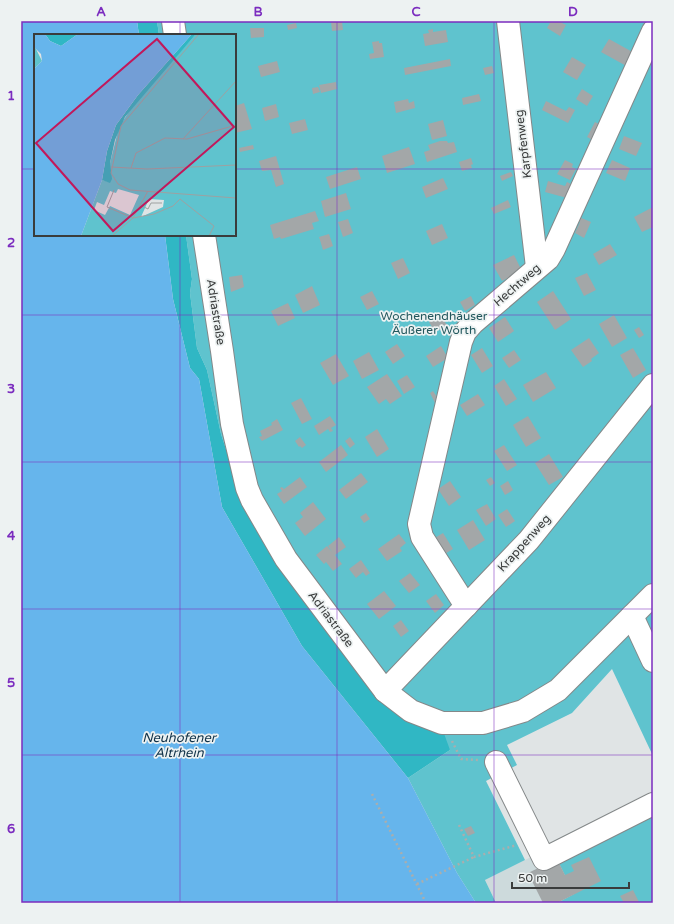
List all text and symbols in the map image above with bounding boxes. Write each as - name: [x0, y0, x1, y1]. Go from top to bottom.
- text: A: [96, 4, 106, 20]
- text: B: [253, 4, 263, 20]
- text: C: [411, 4, 421, 20]
- text: D: [568, 4, 578, 20]
- inset map: [34, 34, 236, 236]
- text: 1: [7, 88, 15, 104]
- street label: Karpfenweg: [512, 109, 534, 179]
- text: 2: [7, 235, 15, 251]
- street label: Hechtweg: [491, 261, 543, 309]
- street label: Adriastraße: [204, 278, 228, 346]
- park label: Wochenendhäuser Äußerer Wörth: [381, 309, 488, 337]
- text: 3: [7, 381, 15, 397]
- street label: Krappenweg: [495, 511, 553, 575]
- text: 4: [7, 528, 16, 544]
- street label: Adriastraße: [305, 588, 357, 650]
- text: 5: [7, 675, 15, 691]
- water label: Neuhofener Altrhein: [142, 730, 218, 761]
- text: 6: [7, 821, 15, 837]
- scale bar: [512, 864, 629, 890]
- text: 50 m: [518, 871, 547, 885]

